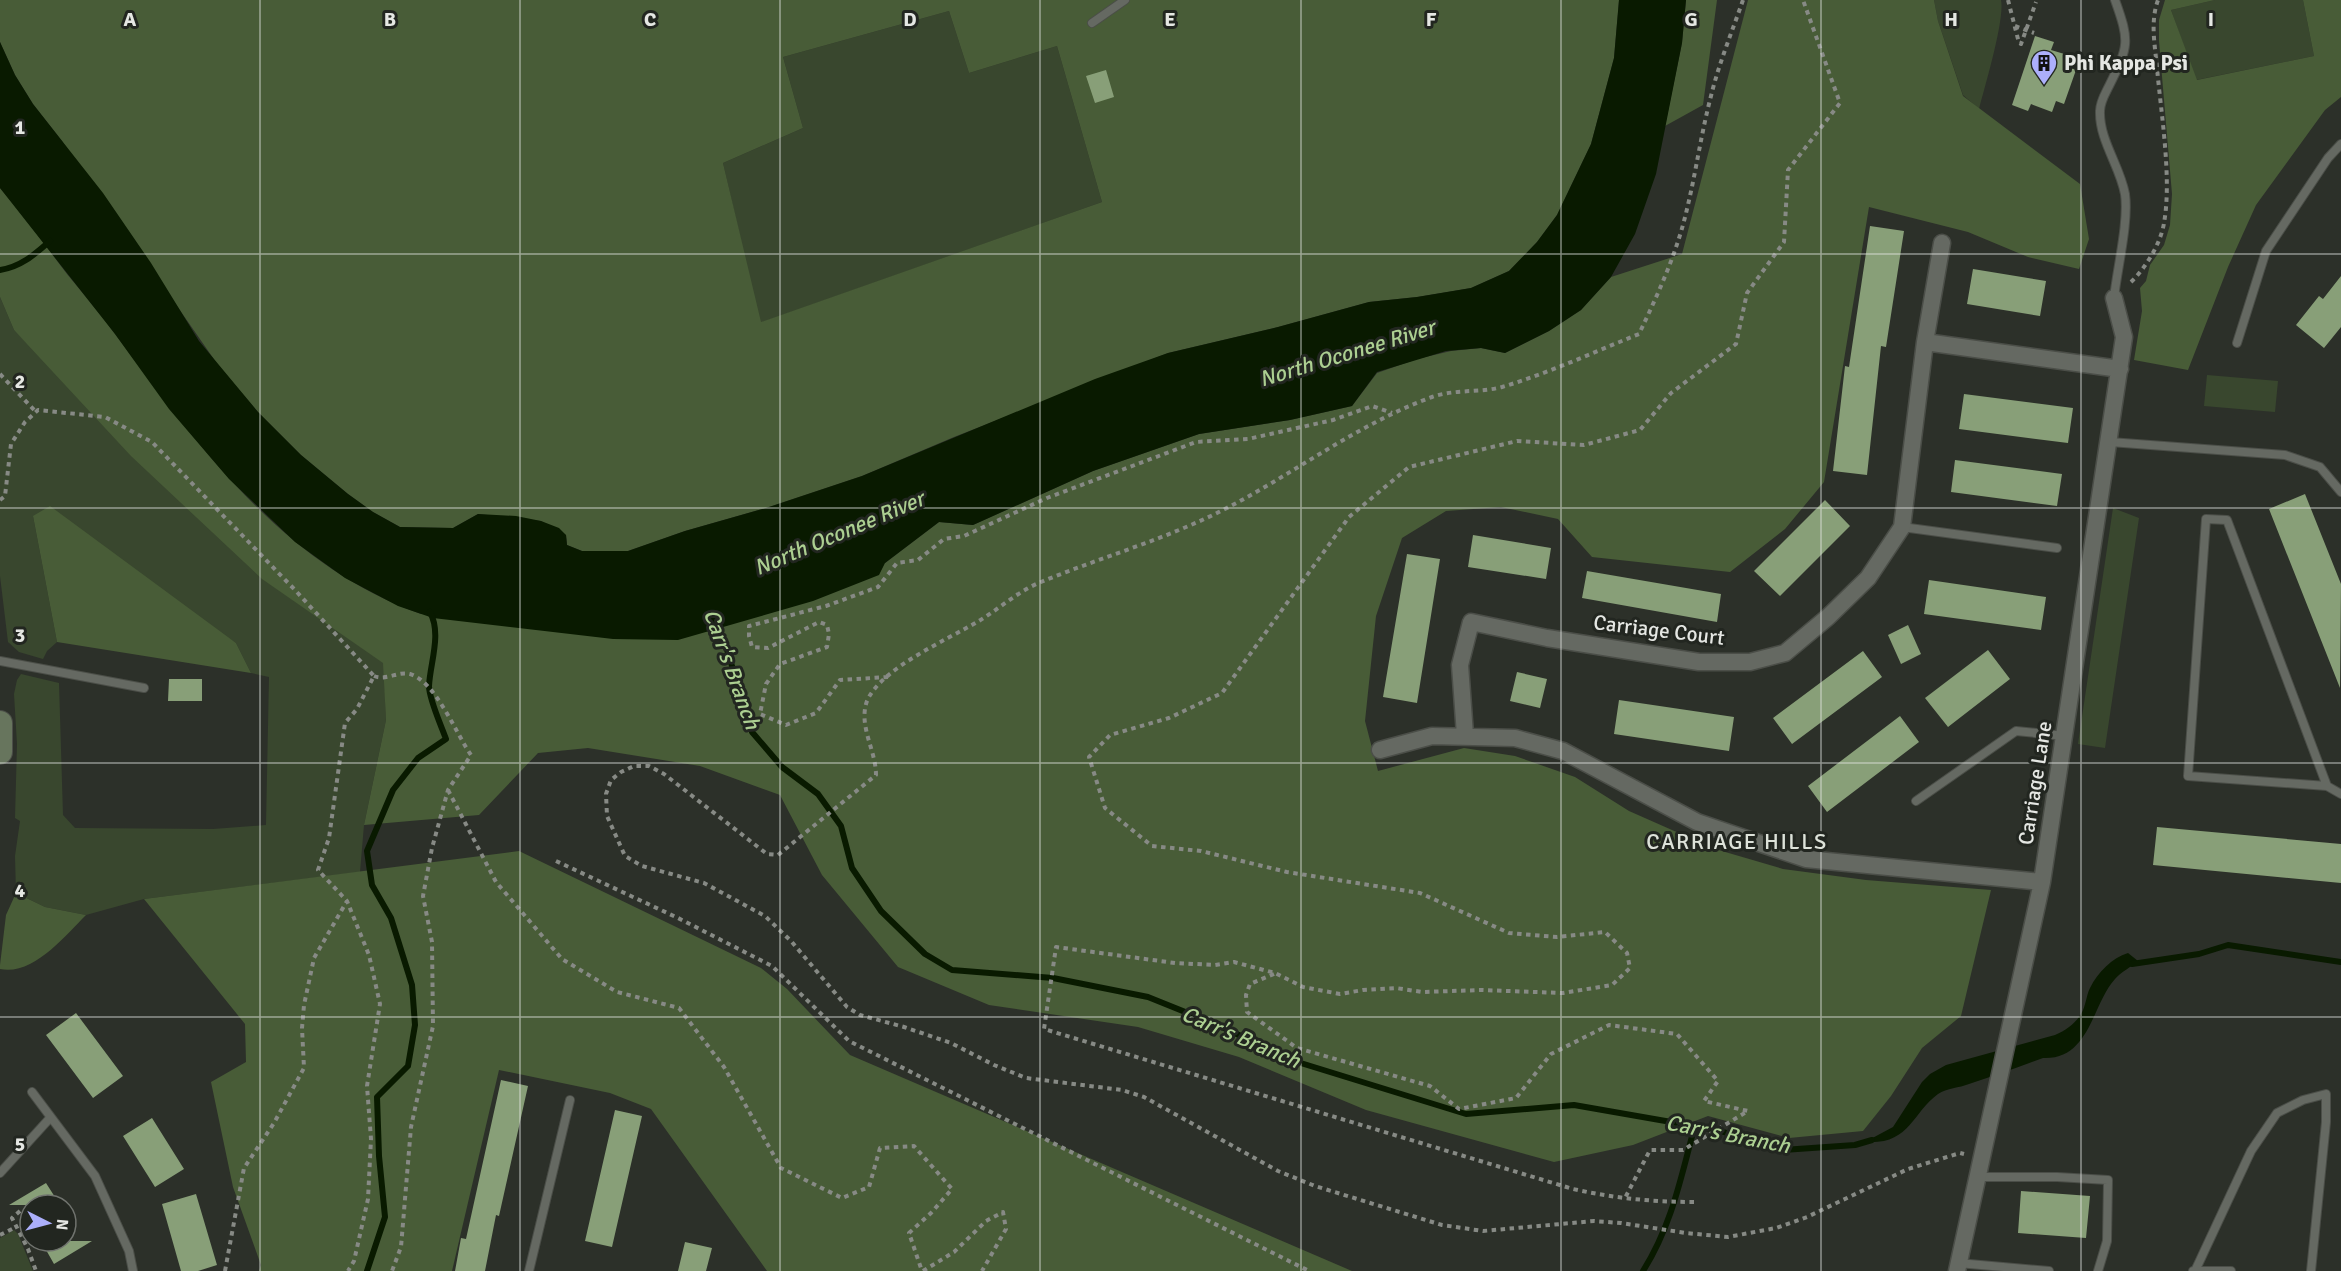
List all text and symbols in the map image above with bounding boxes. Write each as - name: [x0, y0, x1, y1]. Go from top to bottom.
- text: A: [124, 7, 137, 32]
- text: B: [384, 7, 396, 32]
- text: C: [644, 7, 656, 32]
- text: D: [903, 7, 917, 32]
- text: E: [1164, 7, 1176, 32]
- text: F: [1426, 7, 1437, 32]
- text: G: [1684, 7, 1698, 32]
- text: H: [1944, 7, 1958, 32]
- text: I: [2208, 7, 2214, 32]
- building icon: Phi Kappa Psi: [2029, 48, 2059, 86]
- place label: Phi Kappa Psi: [2064, 50, 2188, 76]
- text: 1: [15, 115, 26, 140]
- water label: North Oconee River: [1256, 313, 1441, 393]
- text: 2: [15, 369, 25, 394]
- water label: North Oconee River: [750, 484, 931, 581]
- water label: Carr's Branch: [698, 605, 767, 734]
- street label: Carriage Court: [1592, 609, 1726, 651]
- text: 3: [15, 623, 25, 648]
- street label: Carriage Lane: [2012, 719, 2058, 847]
- district label: CARRIAGE HILLS: [1646, 828, 1828, 855]
- text: 4: [15, 878, 26, 903]
- water label: Carr's Branch: [1178, 1000, 1305, 1074]
- water label: Carr's Branch: [1664, 1109, 1793, 1159]
- text: 5: [15, 1132, 25, 1157]
- north arrow: [18, 1193, 78, 1253]
- text: N: [51, 1218, 72, 1231]

